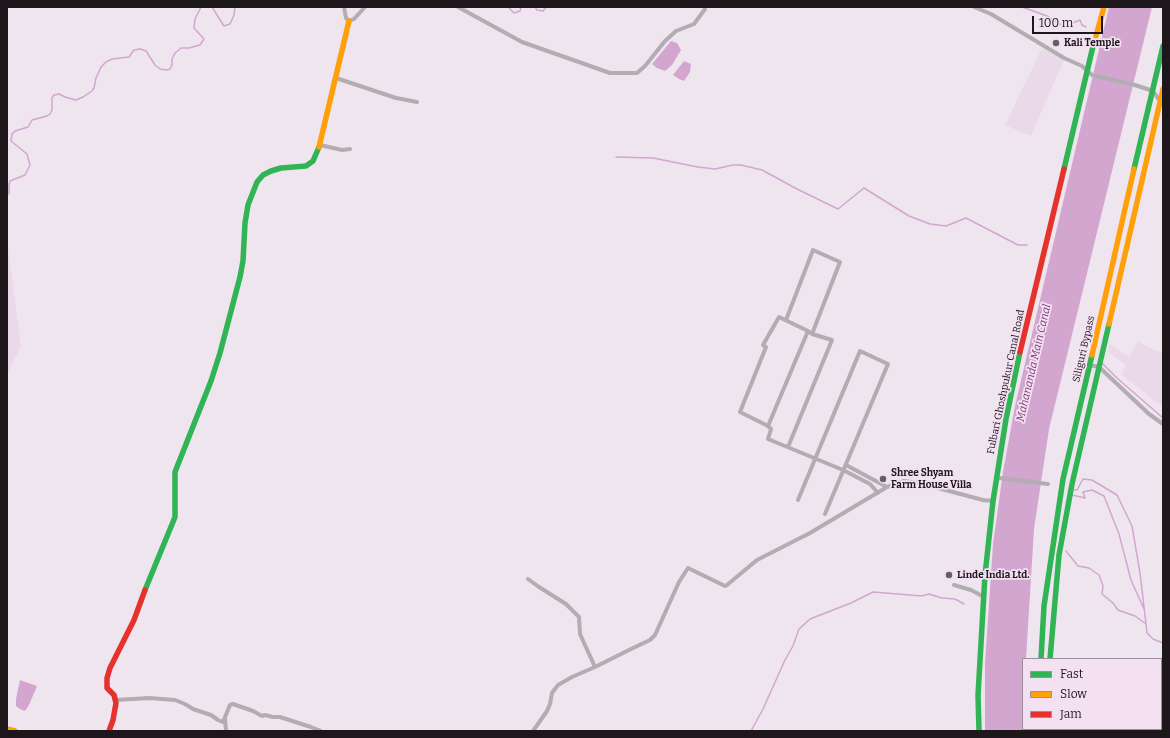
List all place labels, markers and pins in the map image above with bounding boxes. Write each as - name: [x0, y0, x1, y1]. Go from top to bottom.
- place label: Kali Temple: [1064, 37, 1120, 49]
- marker: Kali Temple: [1051, 38, 1061, 48]
- place label: Shree Shyam Farm House Villa: [891, 467, 972, 490]
- marker: Shree Shyam Farm House Villa: [878, 474, 888, 484]
- place label: Linde India Ltd.: [957, 569, 1030, 581]
- marker: Linde India Ltd.: [944, 570, 954, 580]

